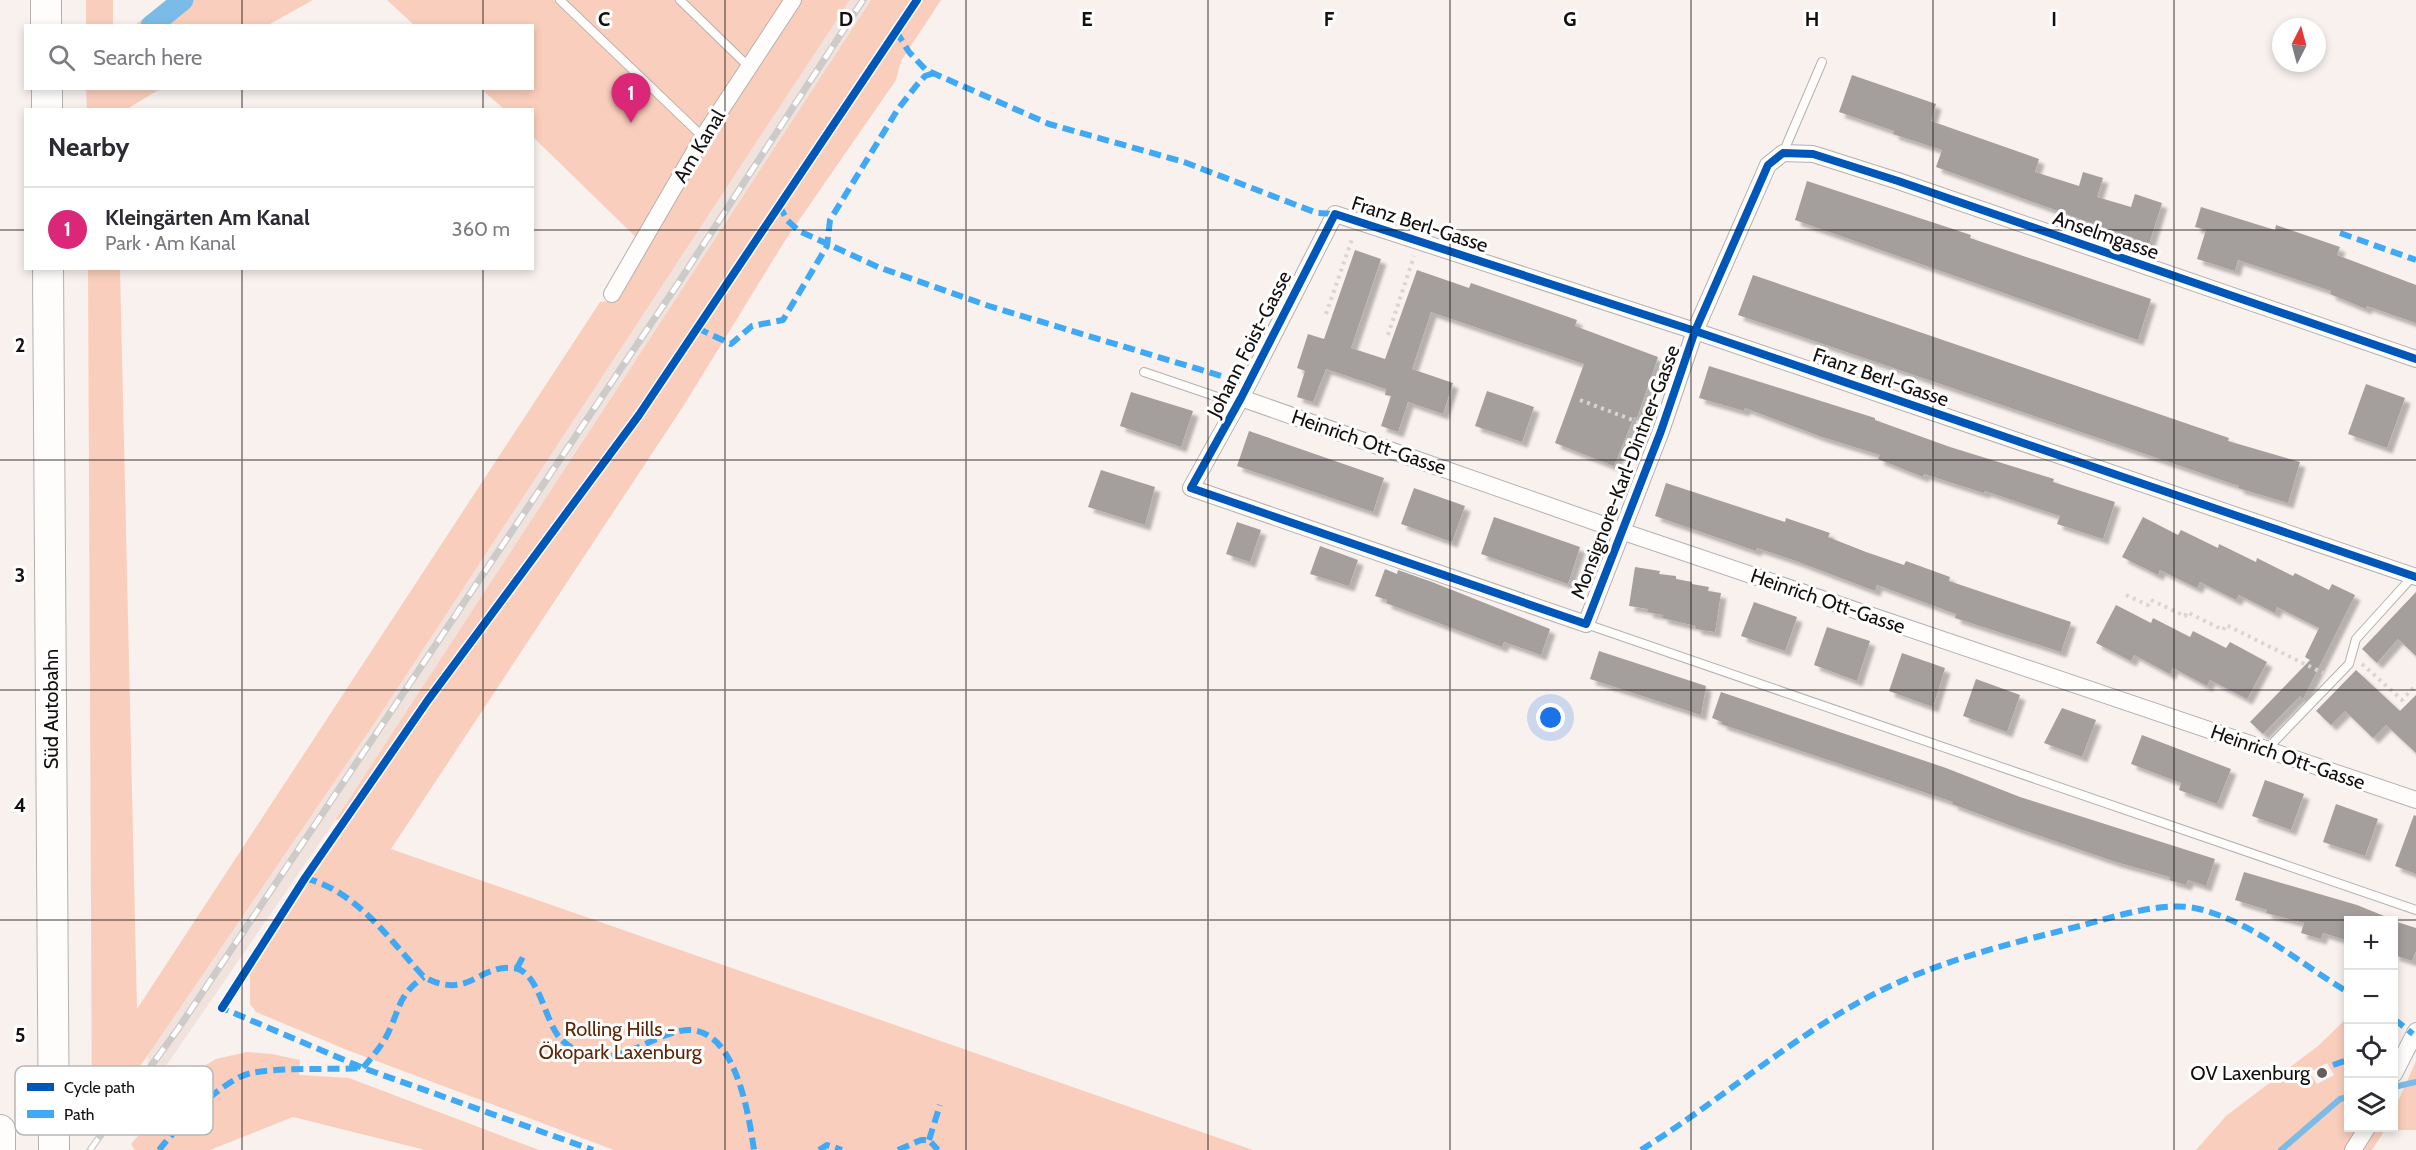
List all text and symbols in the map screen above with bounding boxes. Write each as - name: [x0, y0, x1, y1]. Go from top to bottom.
- text: C: [598, 7, 610, 31]
- text: D: [839, 7, 853, 31]
- text: E: [1081, 7, 1093, 31]
- text: F: [1324, 7, 1335, 31]
- text: G: [1563, 7, 1577, 31]
- text: H: [1805, 7, 1819, 31]
- text: I: [2051, 7, 2057, 31]
- north arrow: [2272, 18, 2326, 72]
- search box: [24, 24, 534, 90]
- icon: search: [45, 41, 78, 74]
- text: Search here: [93, 44, 202, 71]
- pin: 1: [612, 74, 650, 123]
- street label: Am Kanal: [668, 105, 730, 187]
- text: Nearby: [48, 131, 129, 163]
- street label: Franz Berl-Gasse: [1349, 191, 1491, 257]
- text: Kleingärten Am Kanal: [105, 204, 310, 231]
- street label: Anselmgasse: [2050, 206, 2162, 264]
- text: 1: [64, 217, 71, 241]
- text: 360 m: [452, 217, 510, 241]
- text: Park · Am Kanal: [105, 231, 236, 255]
- street label: Johann Foist-Gasse: [1201, 267, 1296, 422]
- text: 2: [15, 333, 25, 357]
- street label: Monsignore-Karl-Dintner-Gasse: [1565, 342, 1685, 602]
- street label: Franz Berl-Gasse: [1810, 343, 1952, 411]
- street label: Heinrich Ott-Gasse: [1289, 404, 1449, 480]
- text: 3: [15, 563, 25, 587]
- street label: Heinrich Ott-Gasse: [1748, 563, 1908, 639]
- street label: Süd Autobahn: [39, 649, 63, 769]
- your location: [1536, 703, 1565, 732]
- street label: Heinrich Ott-Gasse: [2208, 719, 2368, 795]
- text: 4: [14, 793, 26, 817]
- map controls: [2344, 916, 2398, 1132]
- button: +: [2344, 916, 2398, 970]
- button: −: [2344, 970, 2398, 1024]
- park label: Rolling Hills - Ökopark Laxenburg: [538, 1017, 703, 1064]
- text: 5: [15, 1023, 25, 1047]
- button: locate: [2344, 1024, 2398, 1078]
- place label: OV Laxenburg: [2190, 1061, 2311, 1085]
- legend: [15, 1066, 213, 1135]
- marker: OV Laxenburg: [2315, 1066, 2329, 1080]
- text: Cycle path: [64, 1078, 135, 1097]
- button: layers: [2344, 1078, 2398, 1132]
- text: Path: [64, 1105, 95, 1124]

